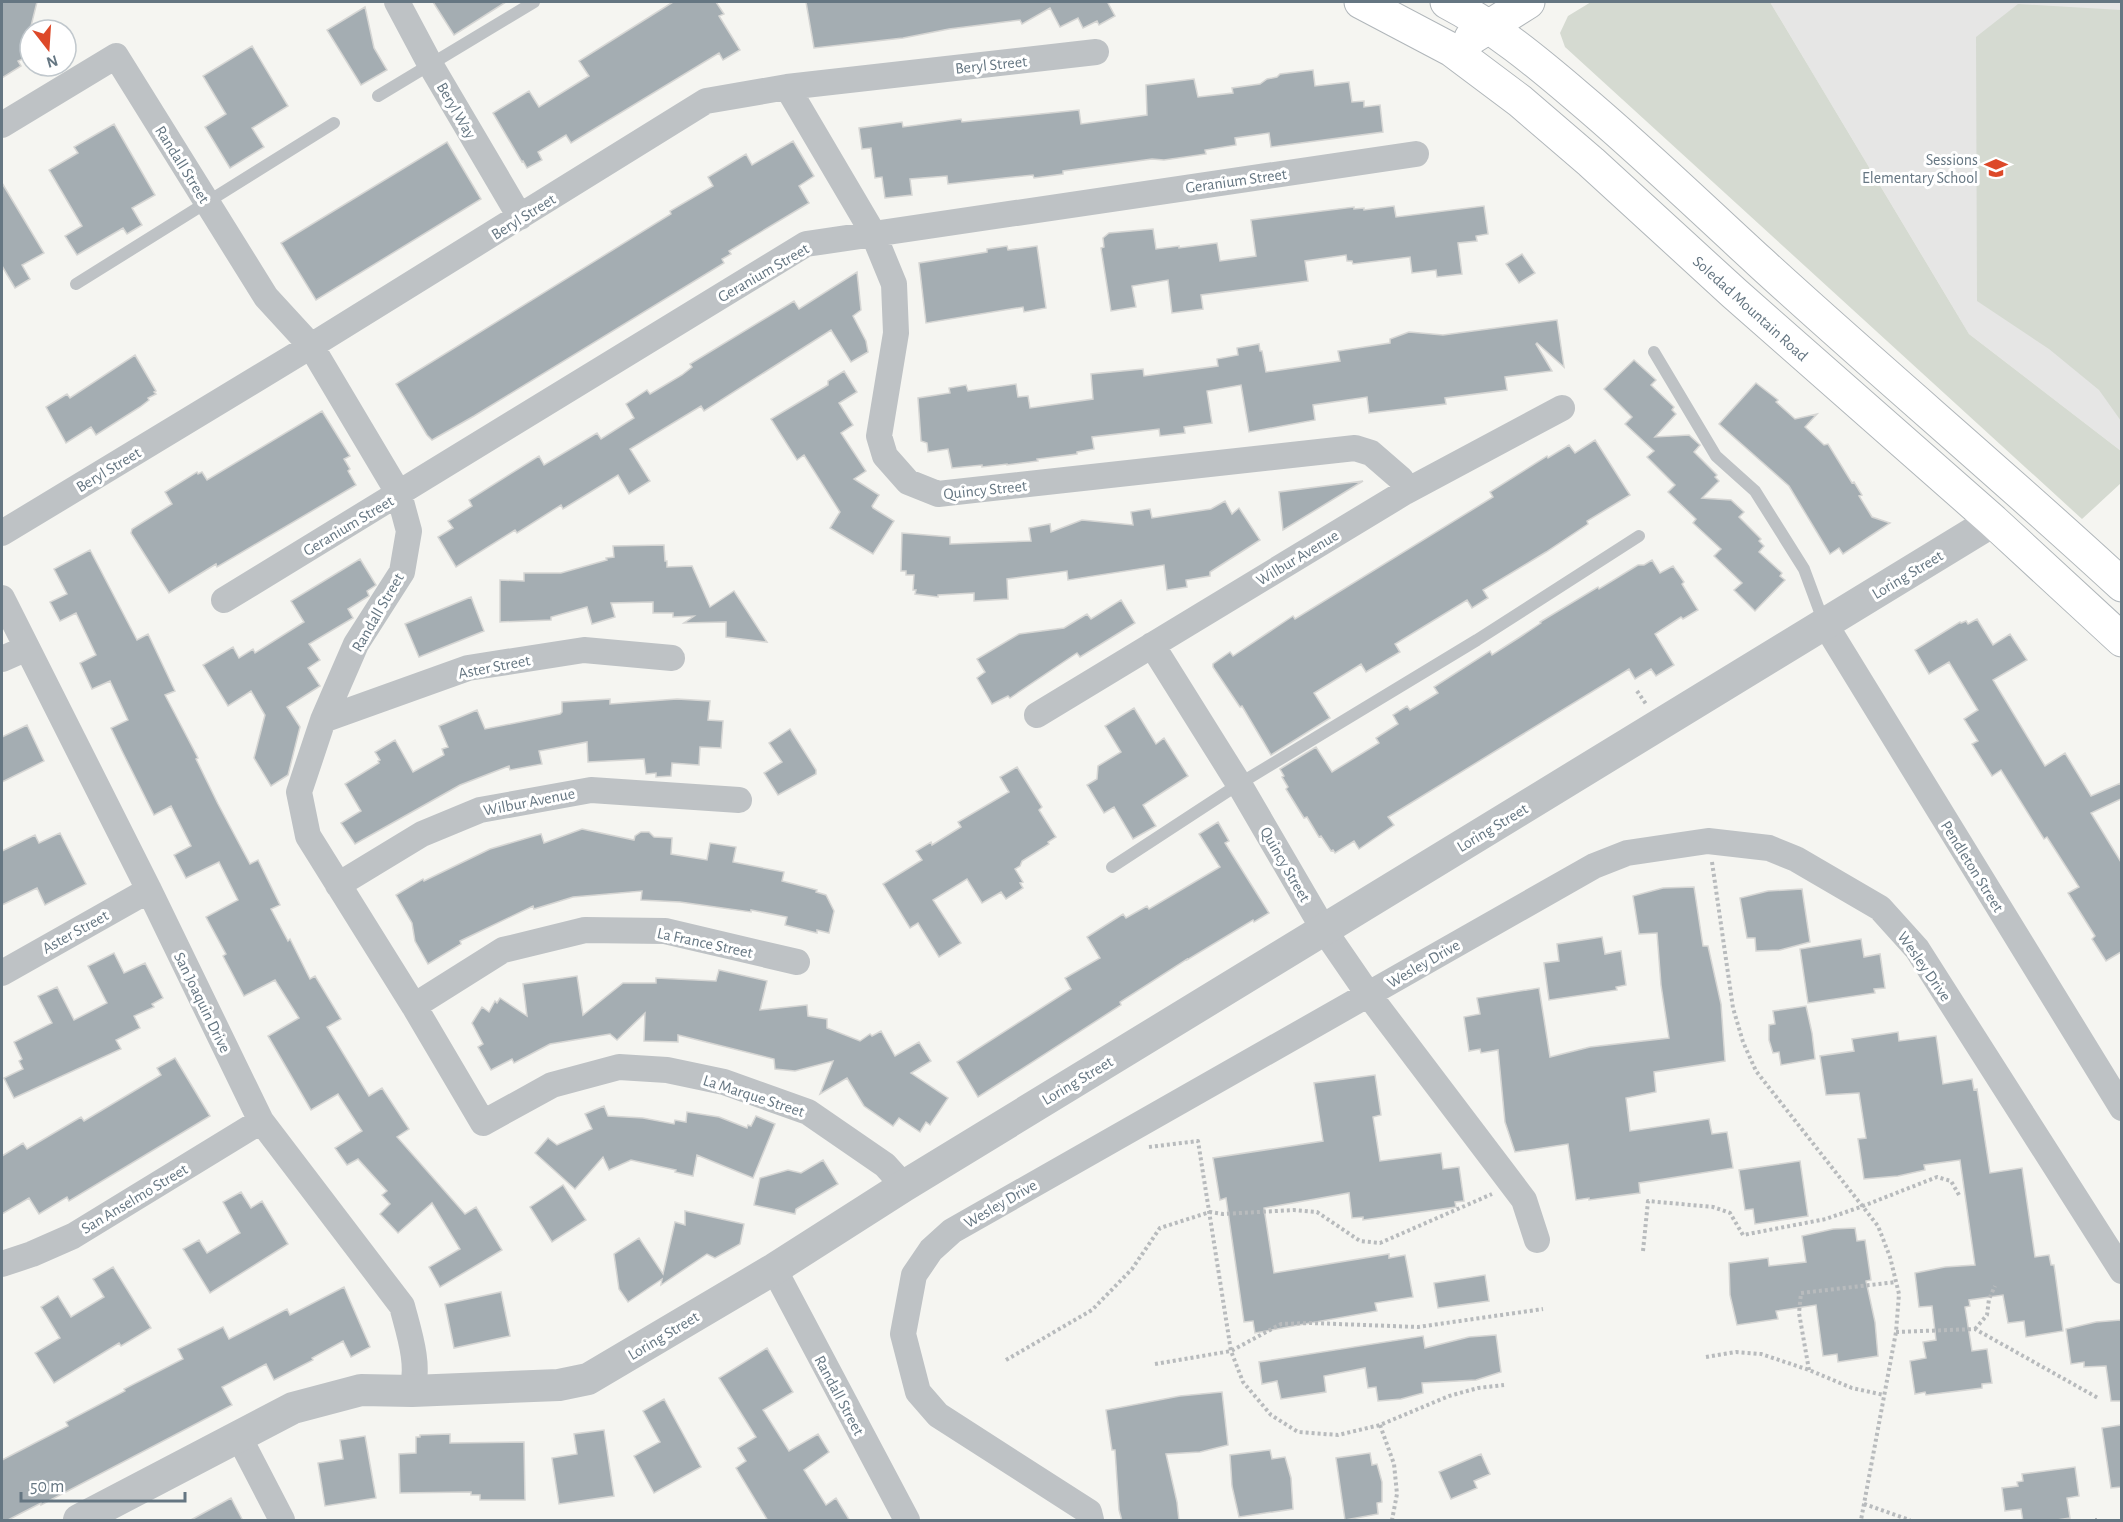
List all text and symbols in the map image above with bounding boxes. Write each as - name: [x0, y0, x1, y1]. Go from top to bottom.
- north arrow: [18, 18, 78, 78]
- text: N: [44, 52, 60, 71]
- street label: Beryl Street: [954, 53, 1028, 78]
- street label: Beryl Way: [433, 80, 479, 142]
- street label: Randall Street: [152, 123, 212, 206]
- place label: Sessions Elementary School: [1862, 152, 1978, 187]
- school or university icon: Sessions Elementary School: [1983, 155, 2009, 181]
- street label: Geranium Street: [1184, 166, 1288, 196]
- street label: Beryl Street: [489, 191, 559, 244]
- street label: Geranium Street: [715, 240, 812, 305]
- street label: Soledad Mountain Road: [1690, 253, 1811, 364]
- street label: Beryl Street: [73, 444, 144, 496]
- street label: Quincy Street: [943, 478, 1028, 503]
- street label: Geranium Street: [301, 493, 396, 559]
- street label: Wilbur Avenue: [1254, 527, 1341, 589]
- street label: Loring Street: [1869, 548, 1946, 602]
- street label: Randall Street: [349, 570, 407, 655]
- street label: Aster Street: [457, 652, 532, 682]
- street label: Wilbur Avenue: [482, 785, 576, 819]
- street label: Loring Street: [1454, 801, 1531, 855]
- street label: Pendleton Street: [1938, 818, 2007, 915]
- street label: Quincy Street: [1256, 824, 1313, 905]
- street label: Aster Street: [40, 907, 111, 957]
- street label: La France Street: [655, 925, 754, 961]
- street label: Wesley Drive: [1894, 929, 1954, 1005]
- street label: Wesley Drive: [1384, 937, 1463, 992]
- street label: San Joaquin Drive: [171, 950, 233, 1055]
- street label: Loring Street: [1039, 1054, 1116, 1108]
- street label: La Marque Street: [701, 1072, 806, 1120]
- street label: San Anselmo Street: [79, 1161, 190, 1237]
- street label: Wesley Drive: [961, 1177, 1040, 1232]
- street label: Loring Street: [625, 1309, 702, 1363]
- street label: Randall Street: [811, 1353, 867, 1438]
- scale bar: [21, 1465, 184, 1503]
- text: 50 m: [30, 1478, 64, 1496]

